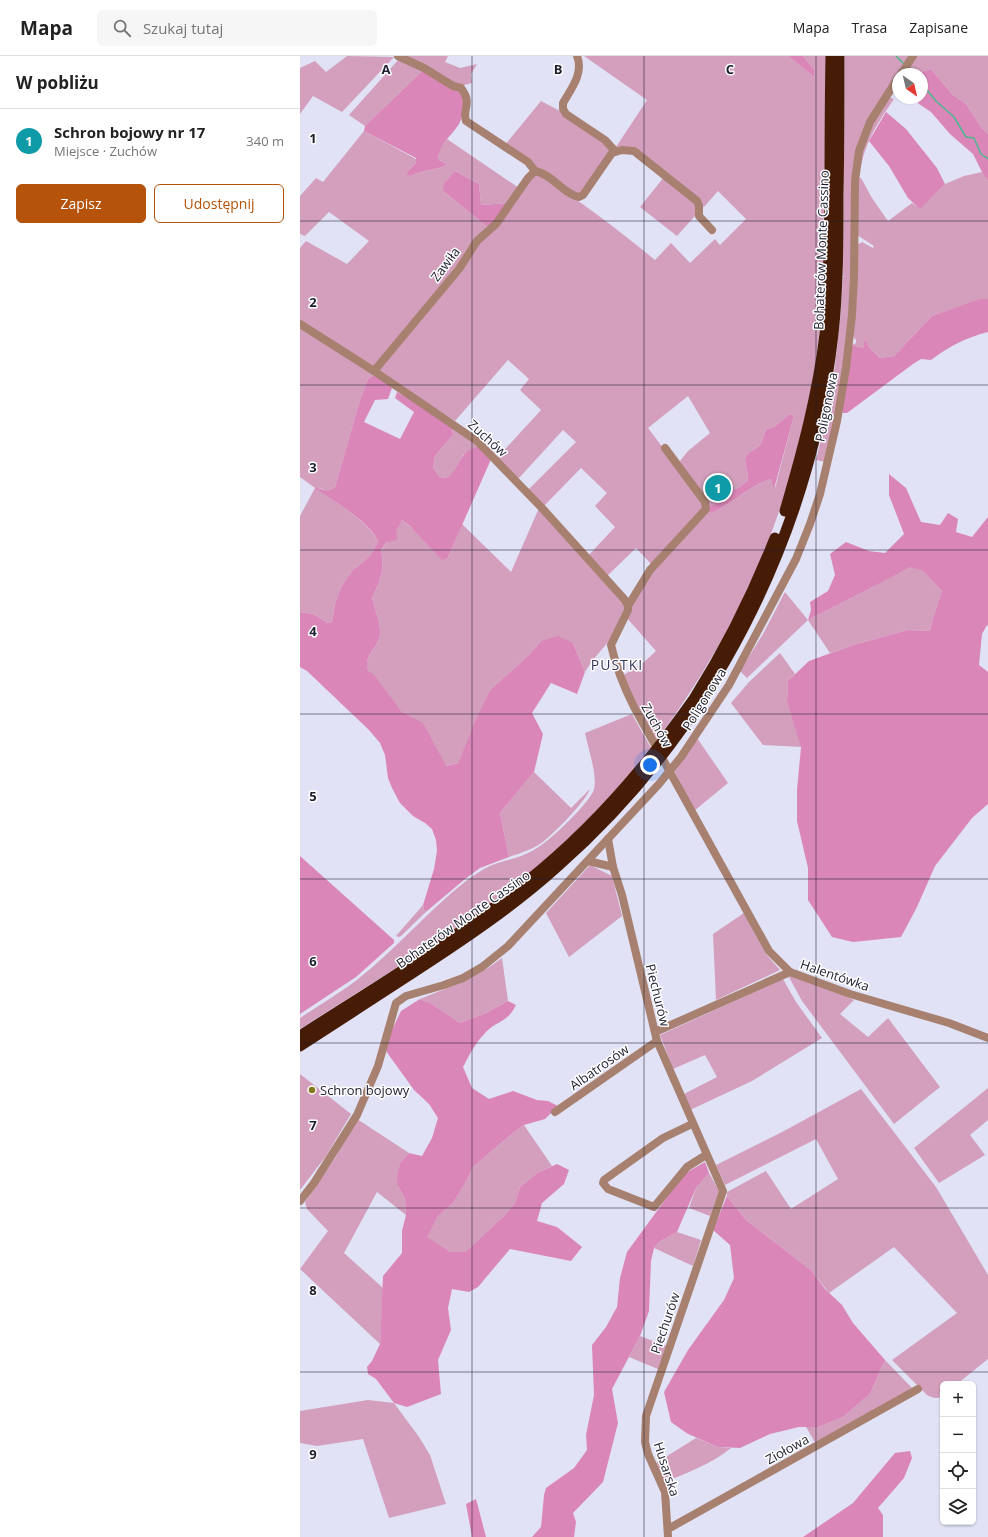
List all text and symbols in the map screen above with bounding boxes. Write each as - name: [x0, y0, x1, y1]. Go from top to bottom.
- search box: [97, 10, 377, 46]
- text: Mapa: [20, 15, 73, 41]
- icon: search: [111, 17, 133, 39]
- text: Szukaj tutaj: [143, 18, 223, 38]
- text: Mapa: [793, 18, 830, 37]
- text: Trasa: [852, 18, 887, 37]
- text: Zapisane: [909, 18, 968, 37]
- text: A: [382, 60, 391, 78]
- text: B: [554, 60, 563, 78]
- text: C: [726, 60, 734, 78]
- north arrow: [892, 68, 928, 104]
- text: W pobliżu: [16, 71, 99, 94]
- text: Schron bojowy nr 17: [54, 122, 205, 142]
- text: 1: [309, 129, 317, 147]
- text: 1: [25, 132, 33, 150]
- text: 340 m: [246, 132, 284, 150]
- text: Miejsce · Zuchów: [54, 142, 157, 160]
- street label: Bohaterów Monte Cassino: [809, 170, 833, 330]
- button: Zapisz: [16, 184, 146, 223]
- button: Udostępnij: [154, 184, 284, 223]
- street label: Zawiła: [426, 243, 464, 285]
- text: 2: [309, 293, 317, 311]
- street label: Poligonowa: [810, 371, 842, 443]
- street label: Zuchów: [464, 415, 512, 461]
- text: 3: [309, 458, 317, 476]
- pin: 1: [705, 473, 731, 503]
- text: 4: [309, 622, 317, 640]
- district label: PUSTKI: [591, 655, 643, 674]
- street label: Poligonowa: [678, 664, 730, 734]
- street label: Zuchów: [638, 700, 676, 750]
- your location: [640, 755, 660, 775]
- text: 5: [309, 787, 317, 805]
- street label: Bohaterów Monte Cassino: [392, 866, 534, 972]
- text: 6: [309, 952, 317, 970]
- street label: Halentówka: [798, 955, 872, 995]
- street label: Piechurów: [642, 962, 674, 1028]
- street label: Albatrosów: [566, 1040, 632, 1094]
- place label: Schron bojowy: [320, 1081, 410, 1099]
- marker: Schron bojowy: [307, 1085, 317, 1095]
- text: 7: [309, 1116, 317, 1134]
- text: 8: [309, 1281, 317, 1299]
- street label: Piechurów: [646, 1290, 684, 1356]
- map controls: [940, 1381, 976, 1525]
- button: +: [940, 1381, 976, 1417]
- button: −: [940, 1417, 976, 1453]
- street label: Ziołowa: [762, 1430, 812, 1468]
- street label: Husarska: [650, 1439, 684, 1499]
- text: 9: [309, 1445, 317, 1463]
- button: locate: [940, 1453, 976, 1489]
- button: layers: [940, 1489, 976, 1525]

